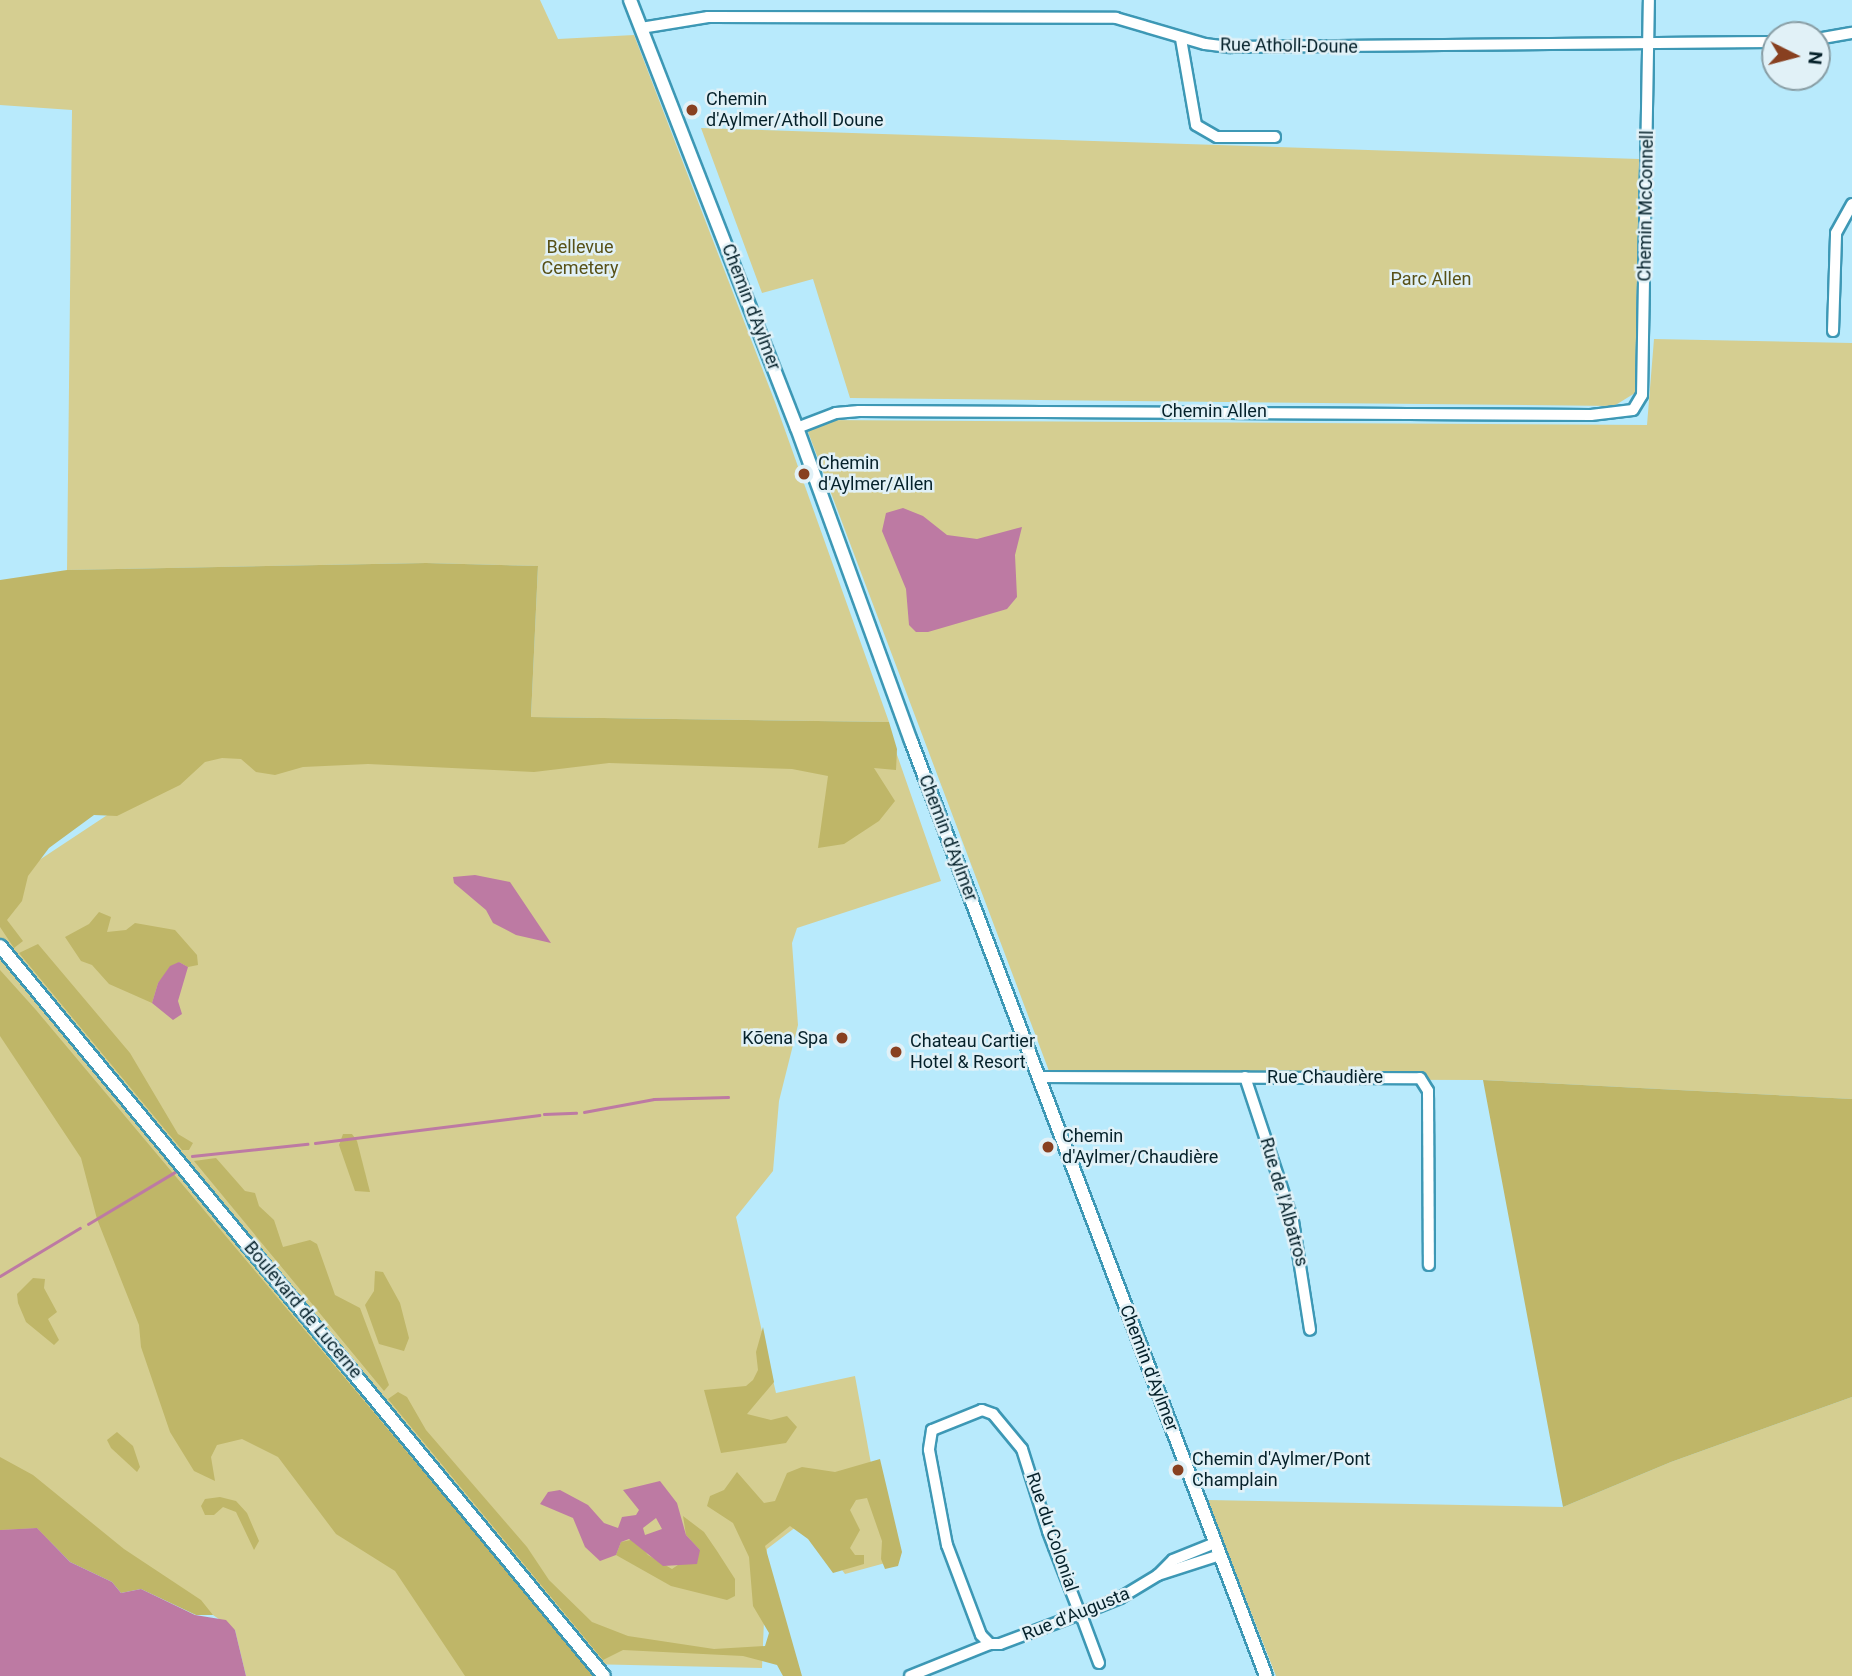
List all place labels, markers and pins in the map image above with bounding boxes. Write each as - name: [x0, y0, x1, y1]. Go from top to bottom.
- place label: Chemin d'Aylmer/Atholl Doune: [706, 89, 884, 132]
- marker: Chemin d'Aylmer/Atholl Doune: [684, 102, 700, 118]
- place label: Chemin d'Aylmer/Allen: [818, 453, 933, 496]
- marker: Chemin d'Aylmer/Allen: [796, 466, 812, 482]
- place label: Kōena Spa: [742, 1027, 828, 1049]
- marker: Kōena Spa: [834, 1030, 850, 1046]
- place label: Chateau Cartier Hotel & Resort: [910, 1031, 1035, 1074]
- marker: Chateau Cartier Hotel & Resort: [888, 1044, 904, 1060]
- place label: Chemin d'Aylmer/Chaudière: [1062, 1126, 1218, 1168]
- marker: Chemin d'Aylmer/Chaudière: [1040, 1139, 1056, 1155]
- place label: Chemin d'Aylmer/Pont Champlain: [1192, 1449, 1370, 1492]
- marker: Chemin d'Aylmer/Pont Champlain: [1170, 1462, 1186, 1478]

